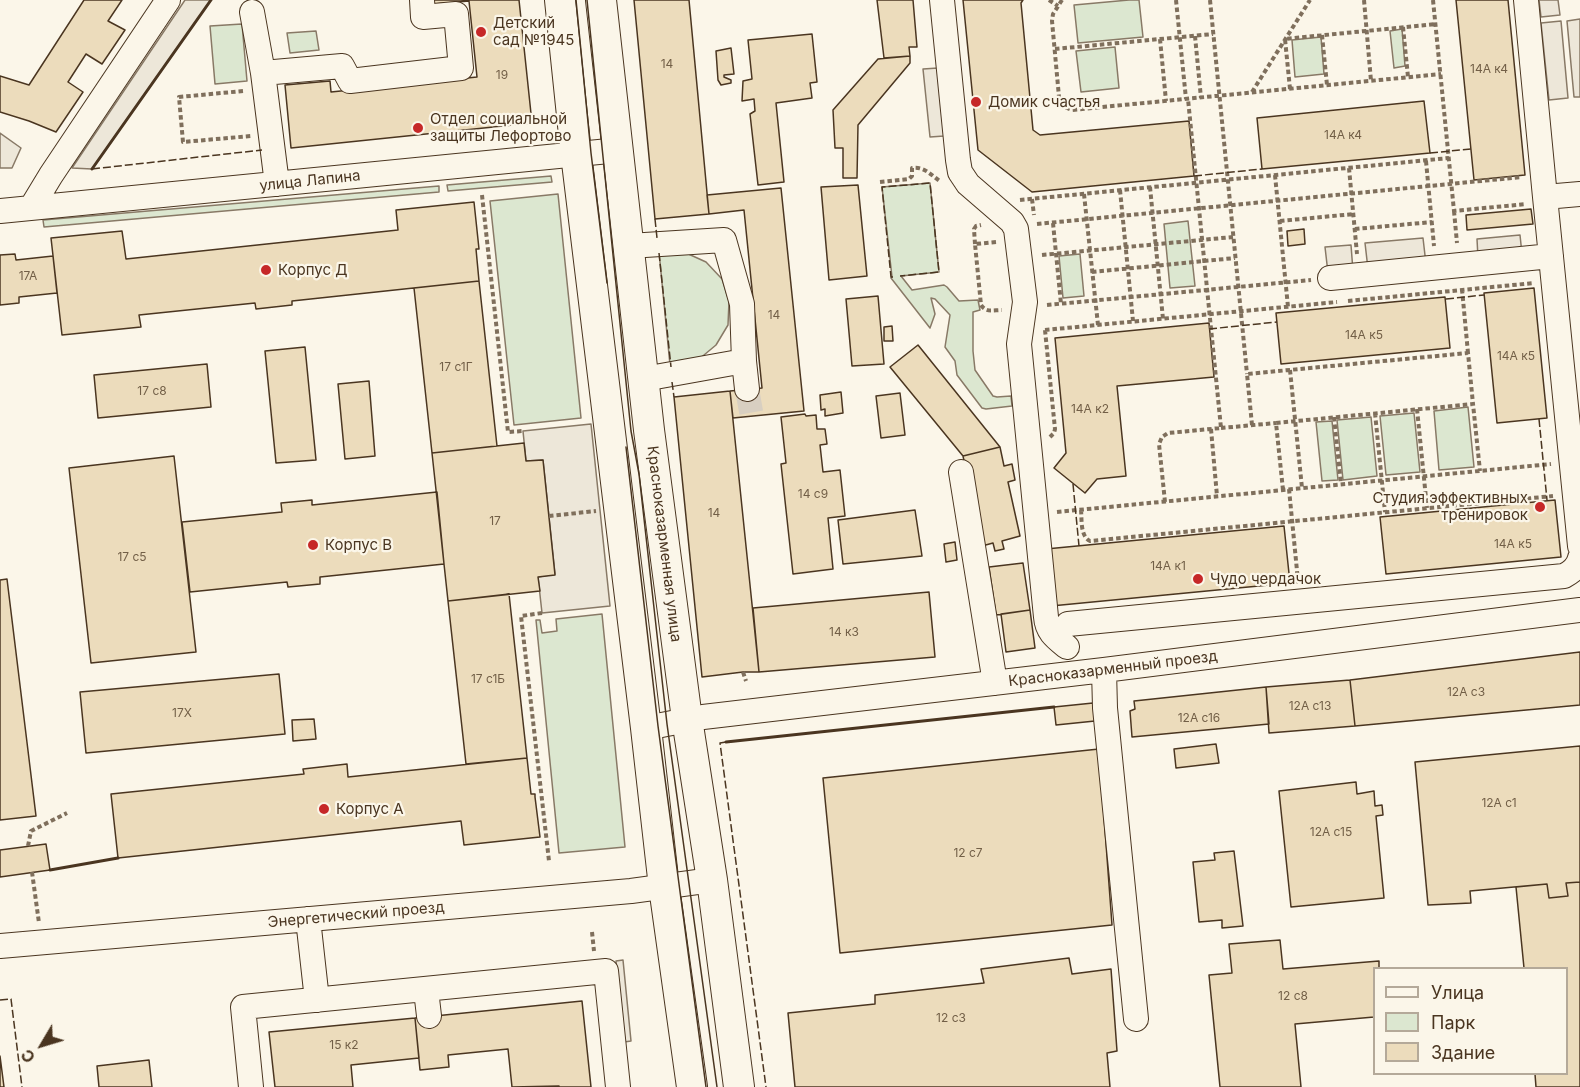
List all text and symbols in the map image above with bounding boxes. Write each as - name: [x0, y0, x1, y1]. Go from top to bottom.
- place label: Детский сад №1945: [493, 14, 574, 49]
- marker: Детский сад №1945: [474, 25, 488, 39]
- house number: 14: [661, 57, 673, 71]
- house number: 14А к4: [1470, 62, 1508, 76]
- house number: 19: [496, 68, 508, 82]
- place label: Домик счастья: [988, 93, 1100, 111]
- marker: Домик счастья: [969, 95, 983, 109]
- place label: Отдел социальной защиты Лефортово: [430, 110, 571, 145]
- marker: Отдел социальной защиты Лефортово: [411, 121, 425, 135]
- house number: 14А к4: [1324, 128, 1362, 142]
- street label: улица Лапина: [259, 167, 361, 195]
- place label: Корпус Д: [278, 261, 347, 279]
- marker: Корпус Д: [259, 263, 273, 277]
- house number: 17А: [19, 269, 37, 283]
- house number: 14: [768, 308, 780, 322]
- house number: 14А к5: [1345, 328, 1383, 342]
- house number: 14А к5: [1497, 349, 1535, 363]
- house number: 17 с1Г: [439, 360, 473, 374]
- house number: 17 с8: [137, 384, 167, 398]
- house number: 14А к2: [1071, 402, 1109, 416]
- street label: Красноказарменная улица: [643, 445, 685, 643]
- house number: 14 с9: [798, 487, 828, 501]
- place label: Студия эффективных тренировок: [1373, 489, 1528, 524]
- marker: Студия эффективных тренировок: [1533, 500, 1547, 514]
- house number: 14: [708, 506, 720, 520]
- house number: 17: [489, 514, 501, 528]
- place label: Корпус В: [325, 536, 392, 554]
- house number: 14А к5: [1494, 537, 1532, 551]
- marker: Корпус В: [306, 538, 320, 552]
- house number: 17 с5: [117, 550, 147, 564]
- house number: 14А к1: [1150, 559, 1186, 573]
- place label: Чудо чердачок: [1210, 570, 1321, 588]
- marker: Чудо чердачок: [1191, 572, 1205, 586]
- house number: 14 к3: [829, 625, 859, 639]
- street label: Красноказарменный проезд: [1007, 647, 1219, 691]
- house number: 17 с1Б: [471, 672, 505, 686]
- house number: 12А с3: [1447, 685, 1485, 699]
- house number: 12А с13: [1289, 699, 1331, 713]
- house number: 17Х: [172, 706, 192, 720]
- house number: 12А с16: [1178, 711, 1220, 725]
- house number: 12А с1: [1481, 796, 1517, 810]
- place label: Корпус А: [336, 800, 404, 818]
- marker: Корпус А: [317, 802, 331, 816]
- house number: 12А с15: [1310, 825, 1352, 839]
- house number: 12 с7: [953, 846, 983, 860]
- street label: Энергетический проезд: [267, 898, 445, 932]
- legend: [1373, 967, 1568, 1075]
- text: Улица: [1431, 982, 1484, 1003]
- house number: 12 с8: [1278, 989, 1308, 1003]
- house number: 12 с3: [936, 1011, 966, 1025]
- text: Парк: [1431, 1012, 1475, 1033]
- north arrow: [12, 1015, 72, 1075]
- house number: 15 к2: [329, 1038, 359, 1052]
- text: Здание: [1431, 1042, 1495, 1063]
- text: С: [16, 1045, 39, 1067]

